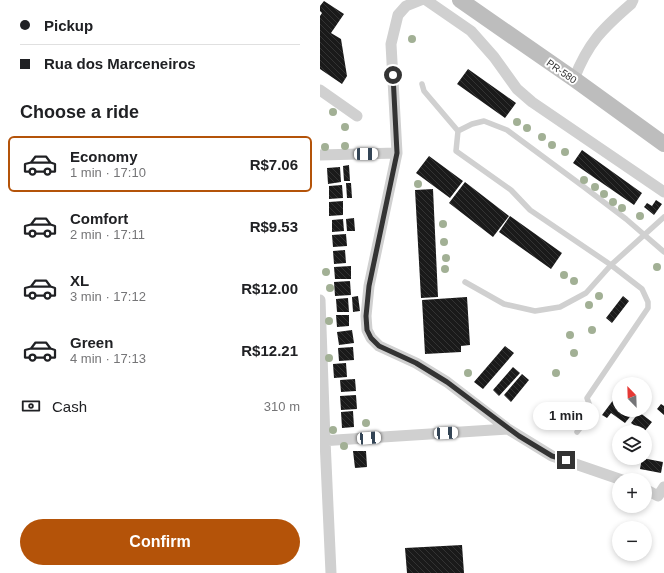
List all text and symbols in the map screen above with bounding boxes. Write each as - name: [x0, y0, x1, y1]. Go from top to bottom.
- text: Pickup: [44, 17, 93, 34]
- text: Rua dos Marceneiros: [44, 55, 196, 72]
- street label: PR-580: [545, 57, 579, 86]
- route start: [384, 66, 402, 84]
- text: Choose a ride: [20, 102, 139, 122]
- icon: car: [22, 146, 58, 182]
- text: Economy: [70, 148, 138, 165]
- car: [354, 148, 378, 160]
- text: R$7.06: [250, 156, 298, 173]
- text: 1 min · 17:10: [70, 165, 146, 180]
- icon: car: [22, 208, 58, 244]
- text: Comfort: [70, 210, 128, 227]
- text: R$9.53: [250, 218, 298, 235]
- text: 2 min · 17:11: [70, 227, 145, 242]
- icon: car: [22, 270, 58, 306]
- text: XL: [70, 272, 89, 289]
- text: R$12.00: [241, 280, 298, 297]
- text: 3 min · 17:12: [70, 289, 146, 304]
- icon: car: [22, 332, 58, 368]
- text: Green: [70, 334, 113, 351]
- text: R$12.21: [241, 342, 298, 359]
- text: 4 min · 17:13: [70, 351, 146, 366]
- north arrow: [612, 377, 652, 417]
- map controls: [612, 377, 652, 561]
- icon: cash: [20, 395, 42, 417]
- text: Cash: [52, 398, 87, 415]
- text: 310 m: [264, 399, 300, 414]
- callout: 1 min: [533, 402, 599, 430]
- text: 1 min: [549, 408, 583, 423]
- button: layers: [612, 425, 652, 465]
- car: [434, 426, 458, 440]
- car: [357, 431, 381, 445]
- route end: [557, 451, 575, 469]
- button: +: [612, 473, 652, 513]
- button: Confirm: [20, 519, 300, 565]
- button: −: [612, 521, 652, 561]

